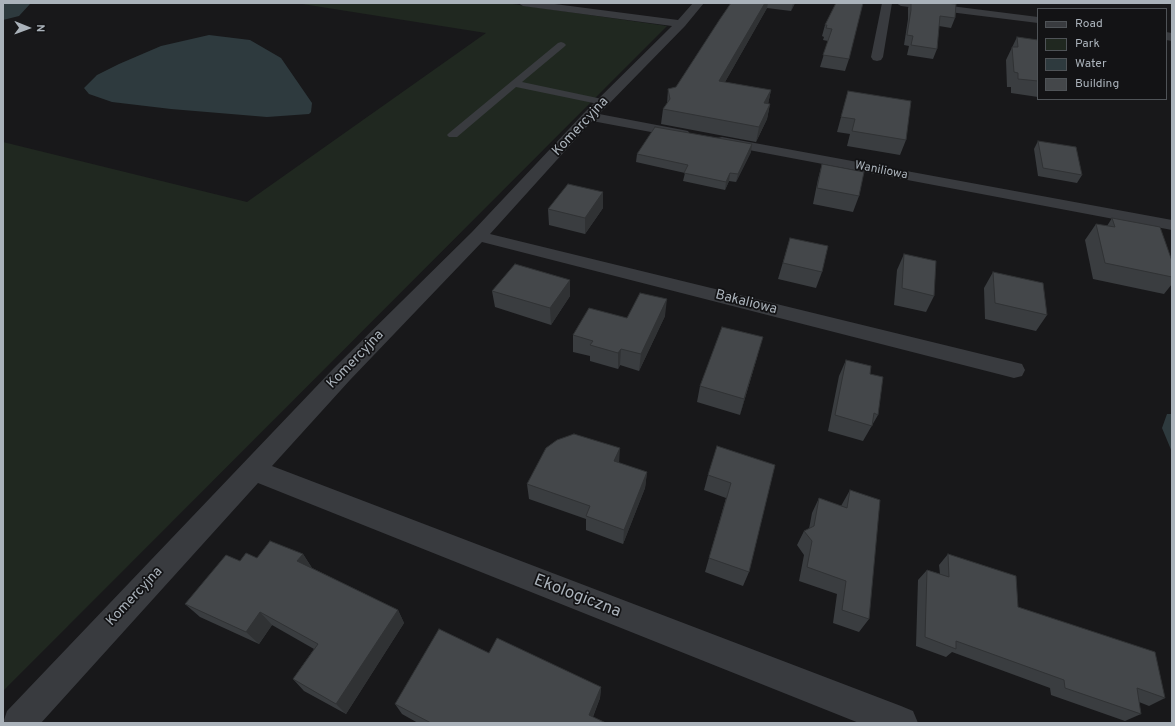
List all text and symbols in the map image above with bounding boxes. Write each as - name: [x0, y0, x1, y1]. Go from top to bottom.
- north arrow: [8, 8, 48, 48]
- legend: [1037, 8, 1167, 100]
- text: Road: [1075, 16, 1103, 32]
- text: N: [33, 24, 47, 32]
- text: Park: [1075, 36, 1100, 52]
- text: Water: [1075, 56, 1107, 72]
- text: Building: [1075, 76, 1119, 92]
- street label: Komercyjna: [549, 94, 613, 160]
- street label: Waniliowa: [853, 159, 909, 183]
- street label: Bakaliowa: [713, 287, 779, 319]
- street label: Komercyjna: [324, 327, 388, 393]
- street label: Komercyjna: [103, 564, 167, 630]
- street label: Ekologiczna: [530, 571, 624, 623]

